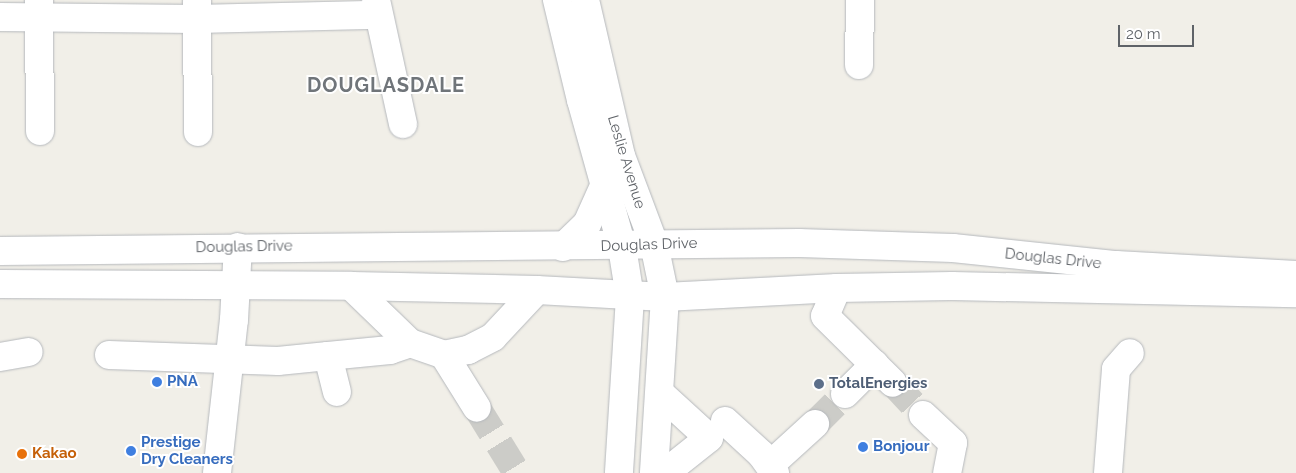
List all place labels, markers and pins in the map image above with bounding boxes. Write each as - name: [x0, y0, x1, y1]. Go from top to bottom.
- place label: PNA: [167, 373, 198, 391]
- place label: TotalEnergies: [829, 375, 927, 393]
- marker: PNA: [151, 376, 163, 388]
- marker: TotalEnergies: [813, 378, 825, 390]
- place label: Prestige Dry Cleaners: [141, 433, 233, 468]
- place label: Bonjour: [873, 438, 929, 456]
- marker: Bonjour: [857, 441, 869, 453]
- place label: Kakao: [32, 445, 77, 463]
- marker: Prestige Dry Cleaners: [125, 445, 137, 457]
- marker: Kakao: [16, 448, 28, 460]

